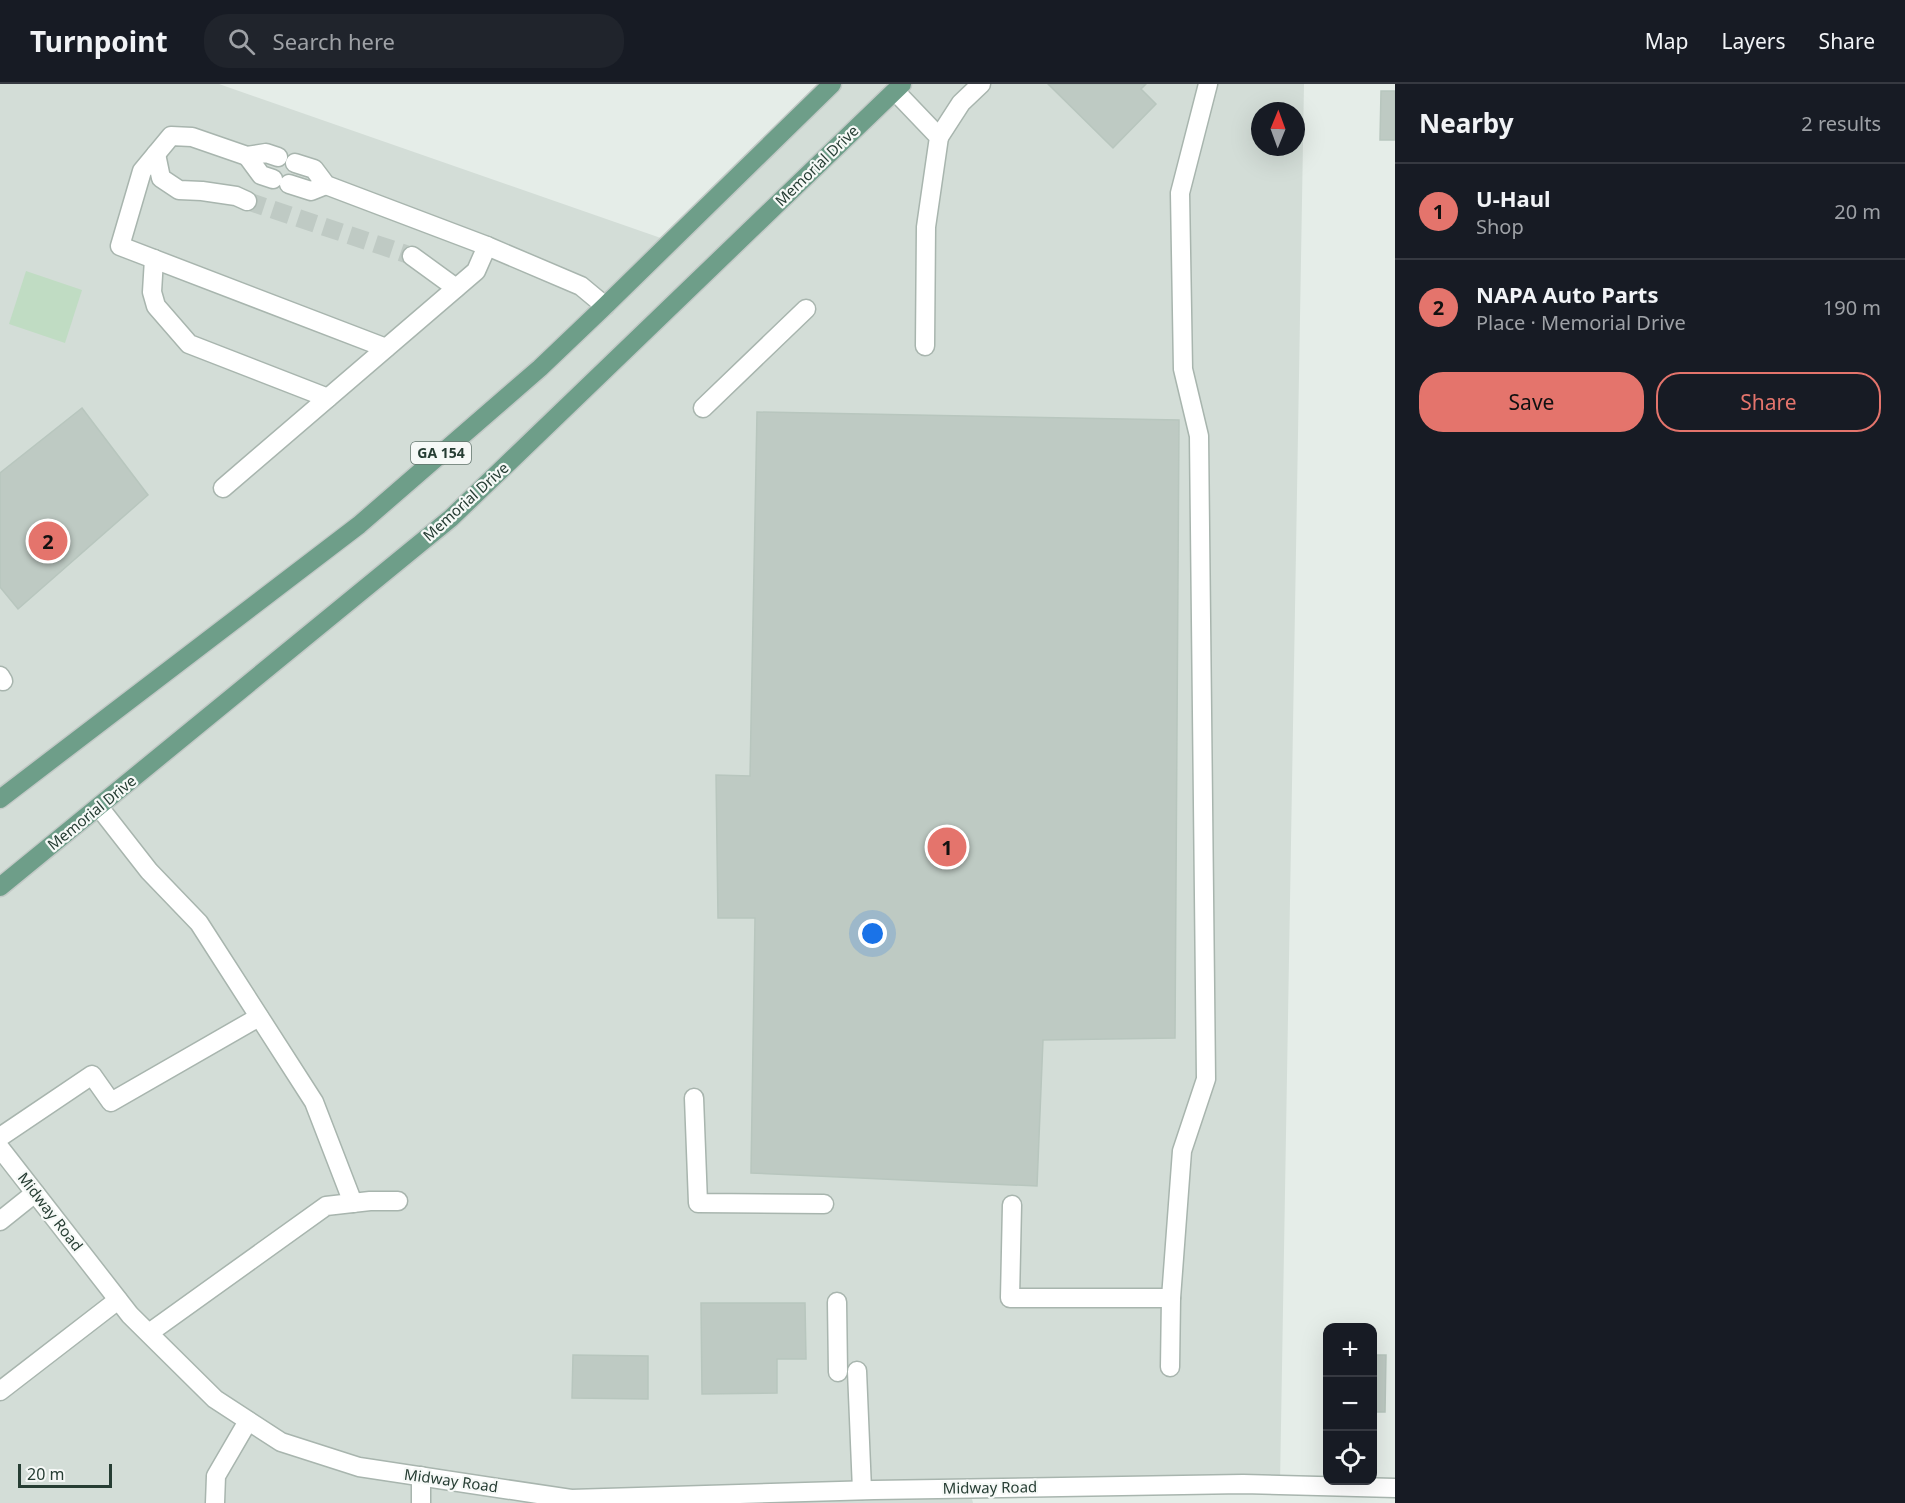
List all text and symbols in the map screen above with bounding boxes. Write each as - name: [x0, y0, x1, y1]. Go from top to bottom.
- search box: [204, 14, 624, 68]
- text: Turnpoint: [30, 22, 168, 60]
- icon: search: [225, 25, 258, 58]
- text: Search here: [273, 26, 395, 56]
- text: Map: [1645, 27, 1689, 55]
- text: Layers: [1722, 27, 1786, 55]
- text: Share: [1819, 27, 1875, 55]
- north arrow: [1251, 102, 1305, 156]
- text: Nearby: [1419, 105, 1514, 141]
- text: 2 results: [1801, 110, 1881, 137]
- street label: Memorial Drive: [770, 120, 862, 210]
- text: U-Haul: [1476, 183, 1551, 213]
- text: 1: [1433, 198, 1444, 225]
- text: 20 m: [1834, 198, 1881, 225]
- text: Shop: [1476, 213, 1524, 240]
- text: NAPA Auto Parts: [1476, 279, 1658, 309]
- text: 2: [1433, 294, 1444, 321]
- text: 190 m: [1823, 294, 1881, 321]
- text: Place · Memorial Drive: [1476, 309, 1686, 336]
- button: Save: [1419, 372, 1644, 432]
- button: Share: [1656, 372, 1881, 432]
- road number: GA 154: [411, 442, 471, 464]
- street label: Memorial Drive: [418, 458, 512, 545]
- pin: 2: [28, 518, 68, 564]
- street label: Memorial Drive: [43, 770, 140, 854]
- pin: 1: [928, 824, 966, 870]
- your location: [858, 919, 887, 948]
- street label: Midway Road: [14, 1168, 88, 1255]
- map controls: [1323, 1323, 1377, 1485]
- button: +: [1323, 1323, 1377, 1377]
- button: −: [1323, 1377, 1377, 1431]
- button: locate: [1323, 1431, 1377, 1485]
- scale bar: [18, 1461, 112, 1488]
- text: 20 m: [27, 1463, 64, 1485]
- street label: Midway Road: [403, 1464, 499, 1496]
- street label: Midway Road: [943, 1476, 1037, 1498]

